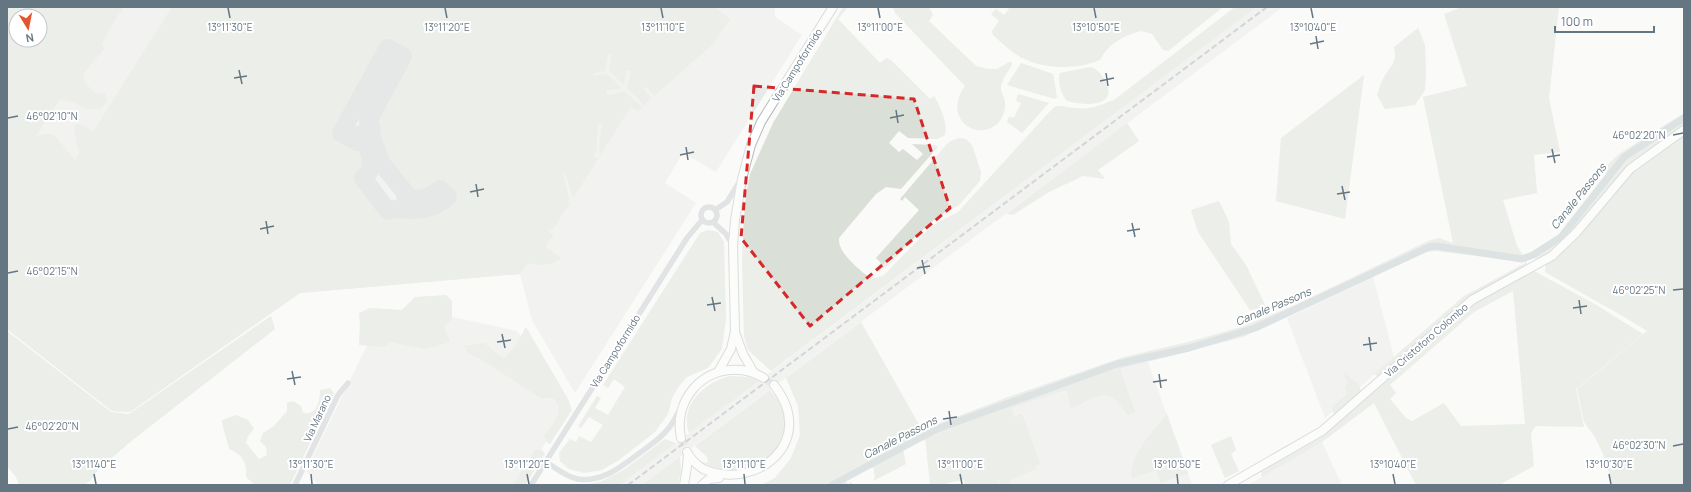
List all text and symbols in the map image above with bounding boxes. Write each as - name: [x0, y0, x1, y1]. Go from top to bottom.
- north arrow: [8, 8, 48, 48]
- scale bar: [1555, 8, 1654, 34]
- text: 100 m: [1561, 13, 1593, 30]
- text: 13°11'30"E: [207, 20, 253, 34]
- text: 13°11'20"E: [424, 20, 470, 34]
- text: 13°11'10"E: [641, 20, 685, 34]
- text: 13°11'00"E: [857, 20, 903, 34]
- text: 13°10'50"E: [1072, 20, 1120, 34]
- text: 13°10'40"E: [1290, 20, 1337, 34]
- street label: Via Campoformido: [769, 25, 825, 104]
- text: N: [25, 30, 35, 46]
- text: 46°02'10"N: [26, 109, 78, 123]
- text: 46°02'20"N: [1612, 128, 1666, 142]
- water label: Canale Passons: [1547, 159, 1610, 232]
- text: 46°02'15"N: [27, 264, 78, 278]
- water label: Canale Passons: [1233, 283, 1314, 329]
- text: 46°02'25"N: [1613, 283, 1666, 297]
- street label: Via Cristoforo Colombo: [1381, 300, 1471, 380]
- street label: Via Campoformido: [587, 311, 643, 390]
- street label: Via Marano: [300, 392, 334, 444]
- water label: Canale Passons: [861, 411, 940, 462]
- text: 46°02'20"N: [25, 419, 79, 433]
- text: 46°02'30"N: [1613, 438, 1666, 452]
- text: 13°11'40"E: [72, 457, 116, 471]
- text: 13°11'30"E: [288, 457, 334, 471]
- text: 13°11'20"E: [504, 457, 550, 471]
- text: 13°11'10"E: [722, 457, 766, 471]
- text: 13°11'00"E: [937, 457, 983, 471]
- text: 13°10'50"E: [1153, 457, 1201, 471]
- text: 13°10'40"E: [1370, 457, 1417, 471]
- text: 13°10'30"E: [1585, 457, 1633, 471]

